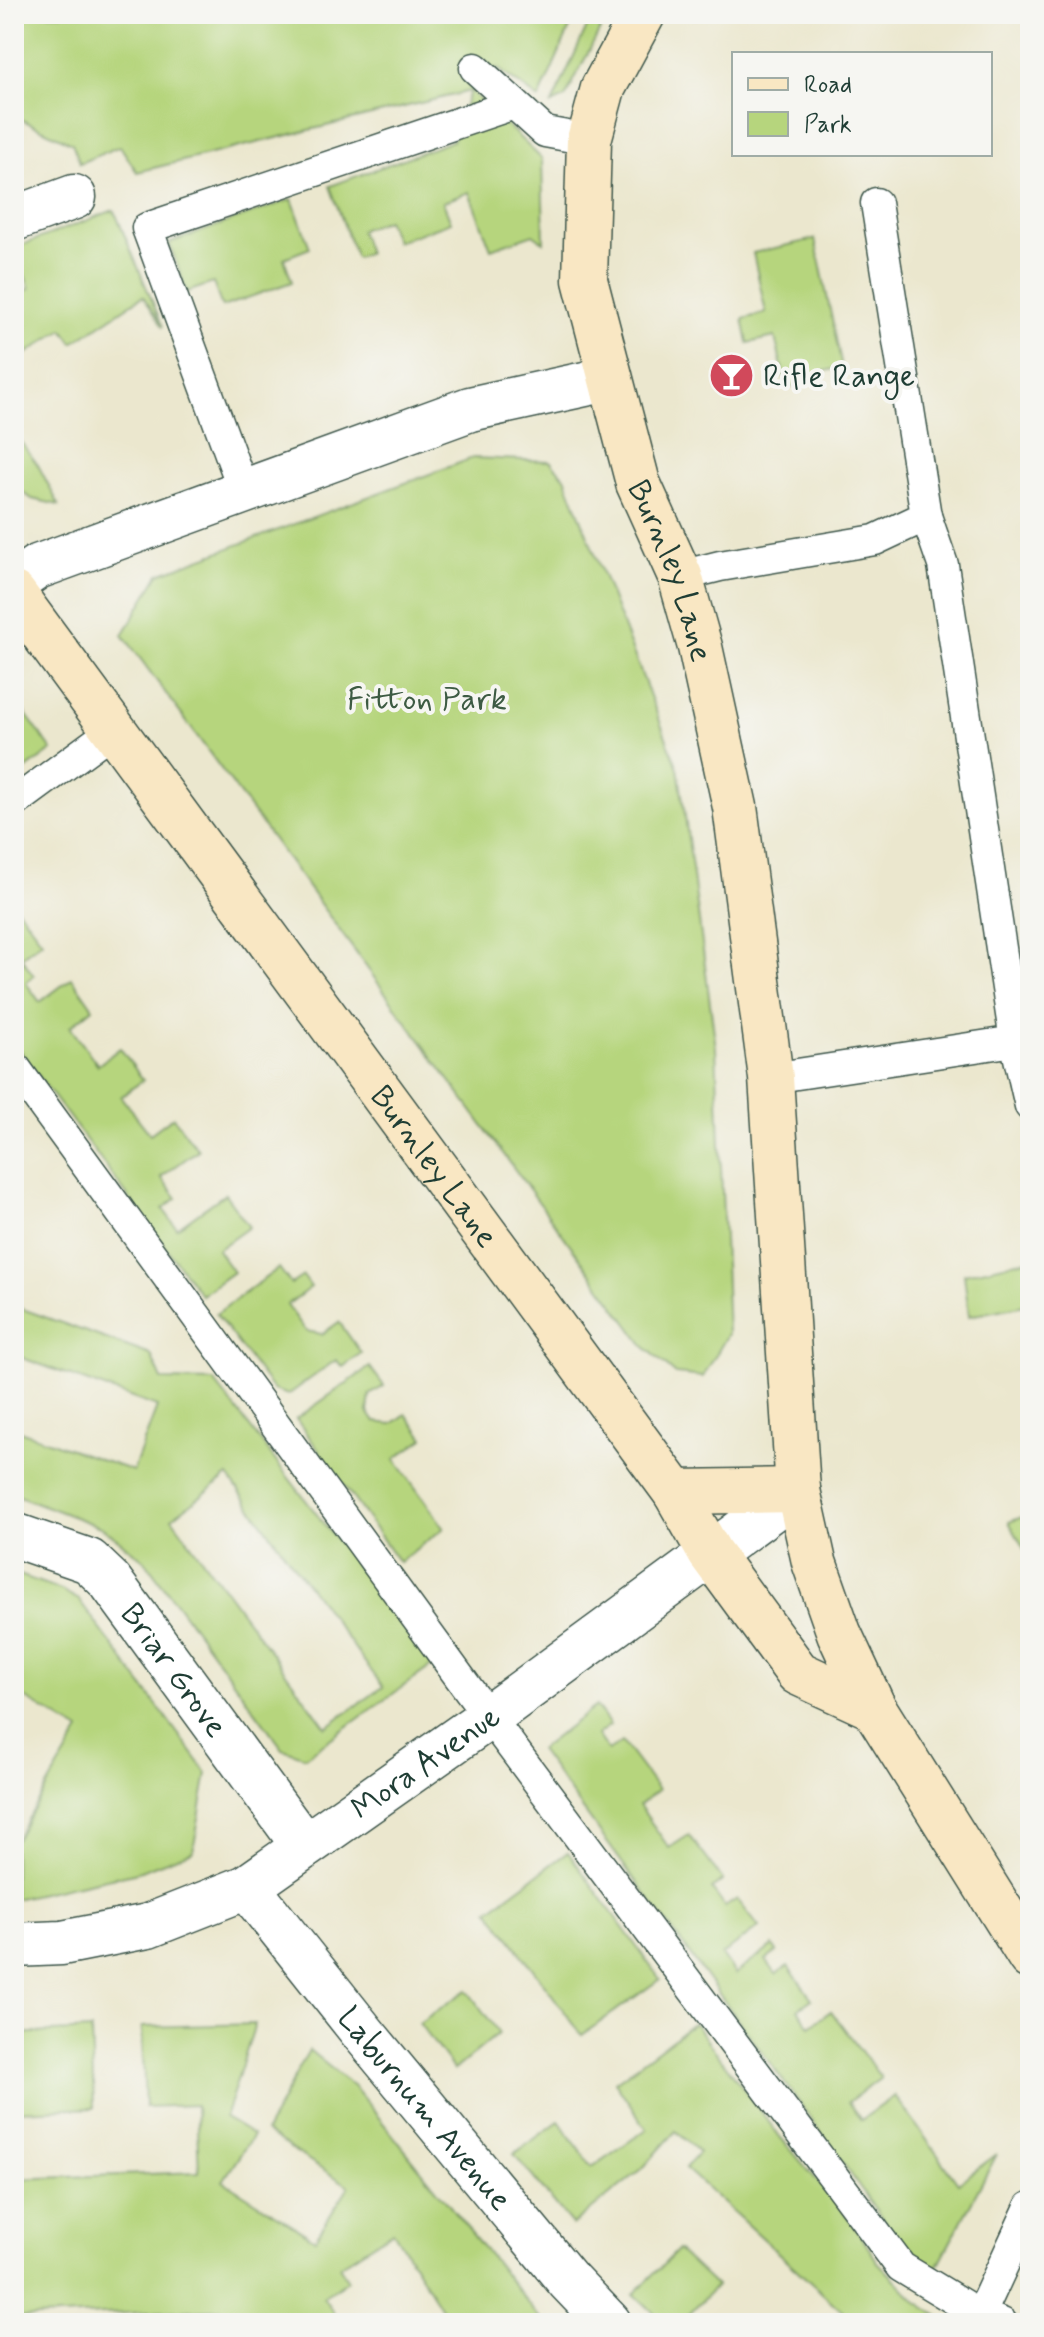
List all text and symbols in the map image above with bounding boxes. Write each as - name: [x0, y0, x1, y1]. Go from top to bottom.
- legend: [732, 52, 992, 156]
- text: Road: [804, 70, 852, 101]
- text: Park: [804, 110, 852, 141]
- bar icon: Rifle Range: [708, 351, 756, 399]
- place label: Rifle Range: [763, 356, 915, 400]
- street label: Burnley Lane: [616, 474, 722, 666]
- park label: Fitton Park: [347, 679, 507, 721]
- street label: Burnley Lane: [360, 1077, 507, 1257]
- street label: Briar Grove: [110, 1595, 236, 1746]
- street label: Mora Avenue: [343, 1696, 509, 1830]
- street label: Laburnum Avenue: [327, 1999, 521, 2220]

